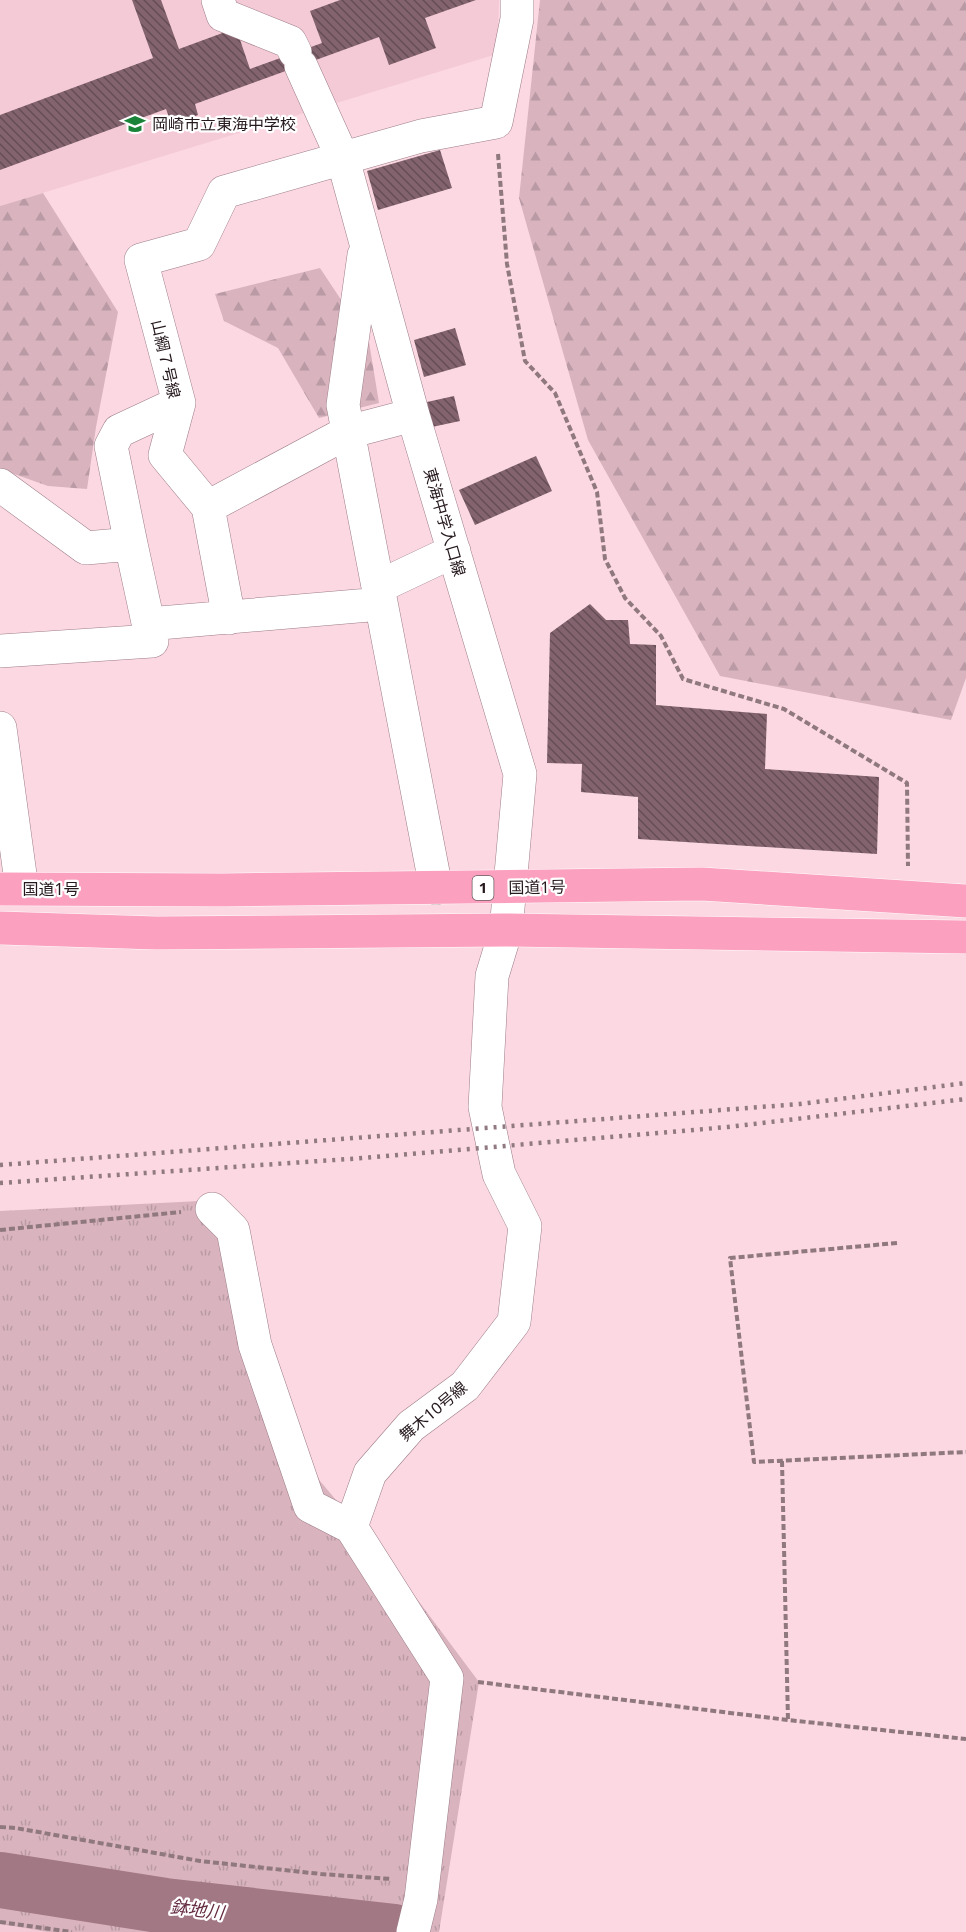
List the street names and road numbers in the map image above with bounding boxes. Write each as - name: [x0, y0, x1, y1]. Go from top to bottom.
- street label: 山綱７号線: [146, 318, 186, 400]
- street label: 東海中学入口線: [419, 465, 471, 579]
- road number: 1: [472, 876, 494, 900]
- street label: 国道1号: [508, 876, 566, 898]
- street label: 国道1号: [22, 878, 80, 900]
- street label: 舞木10号線: [394, 1376, 472, 1446]

